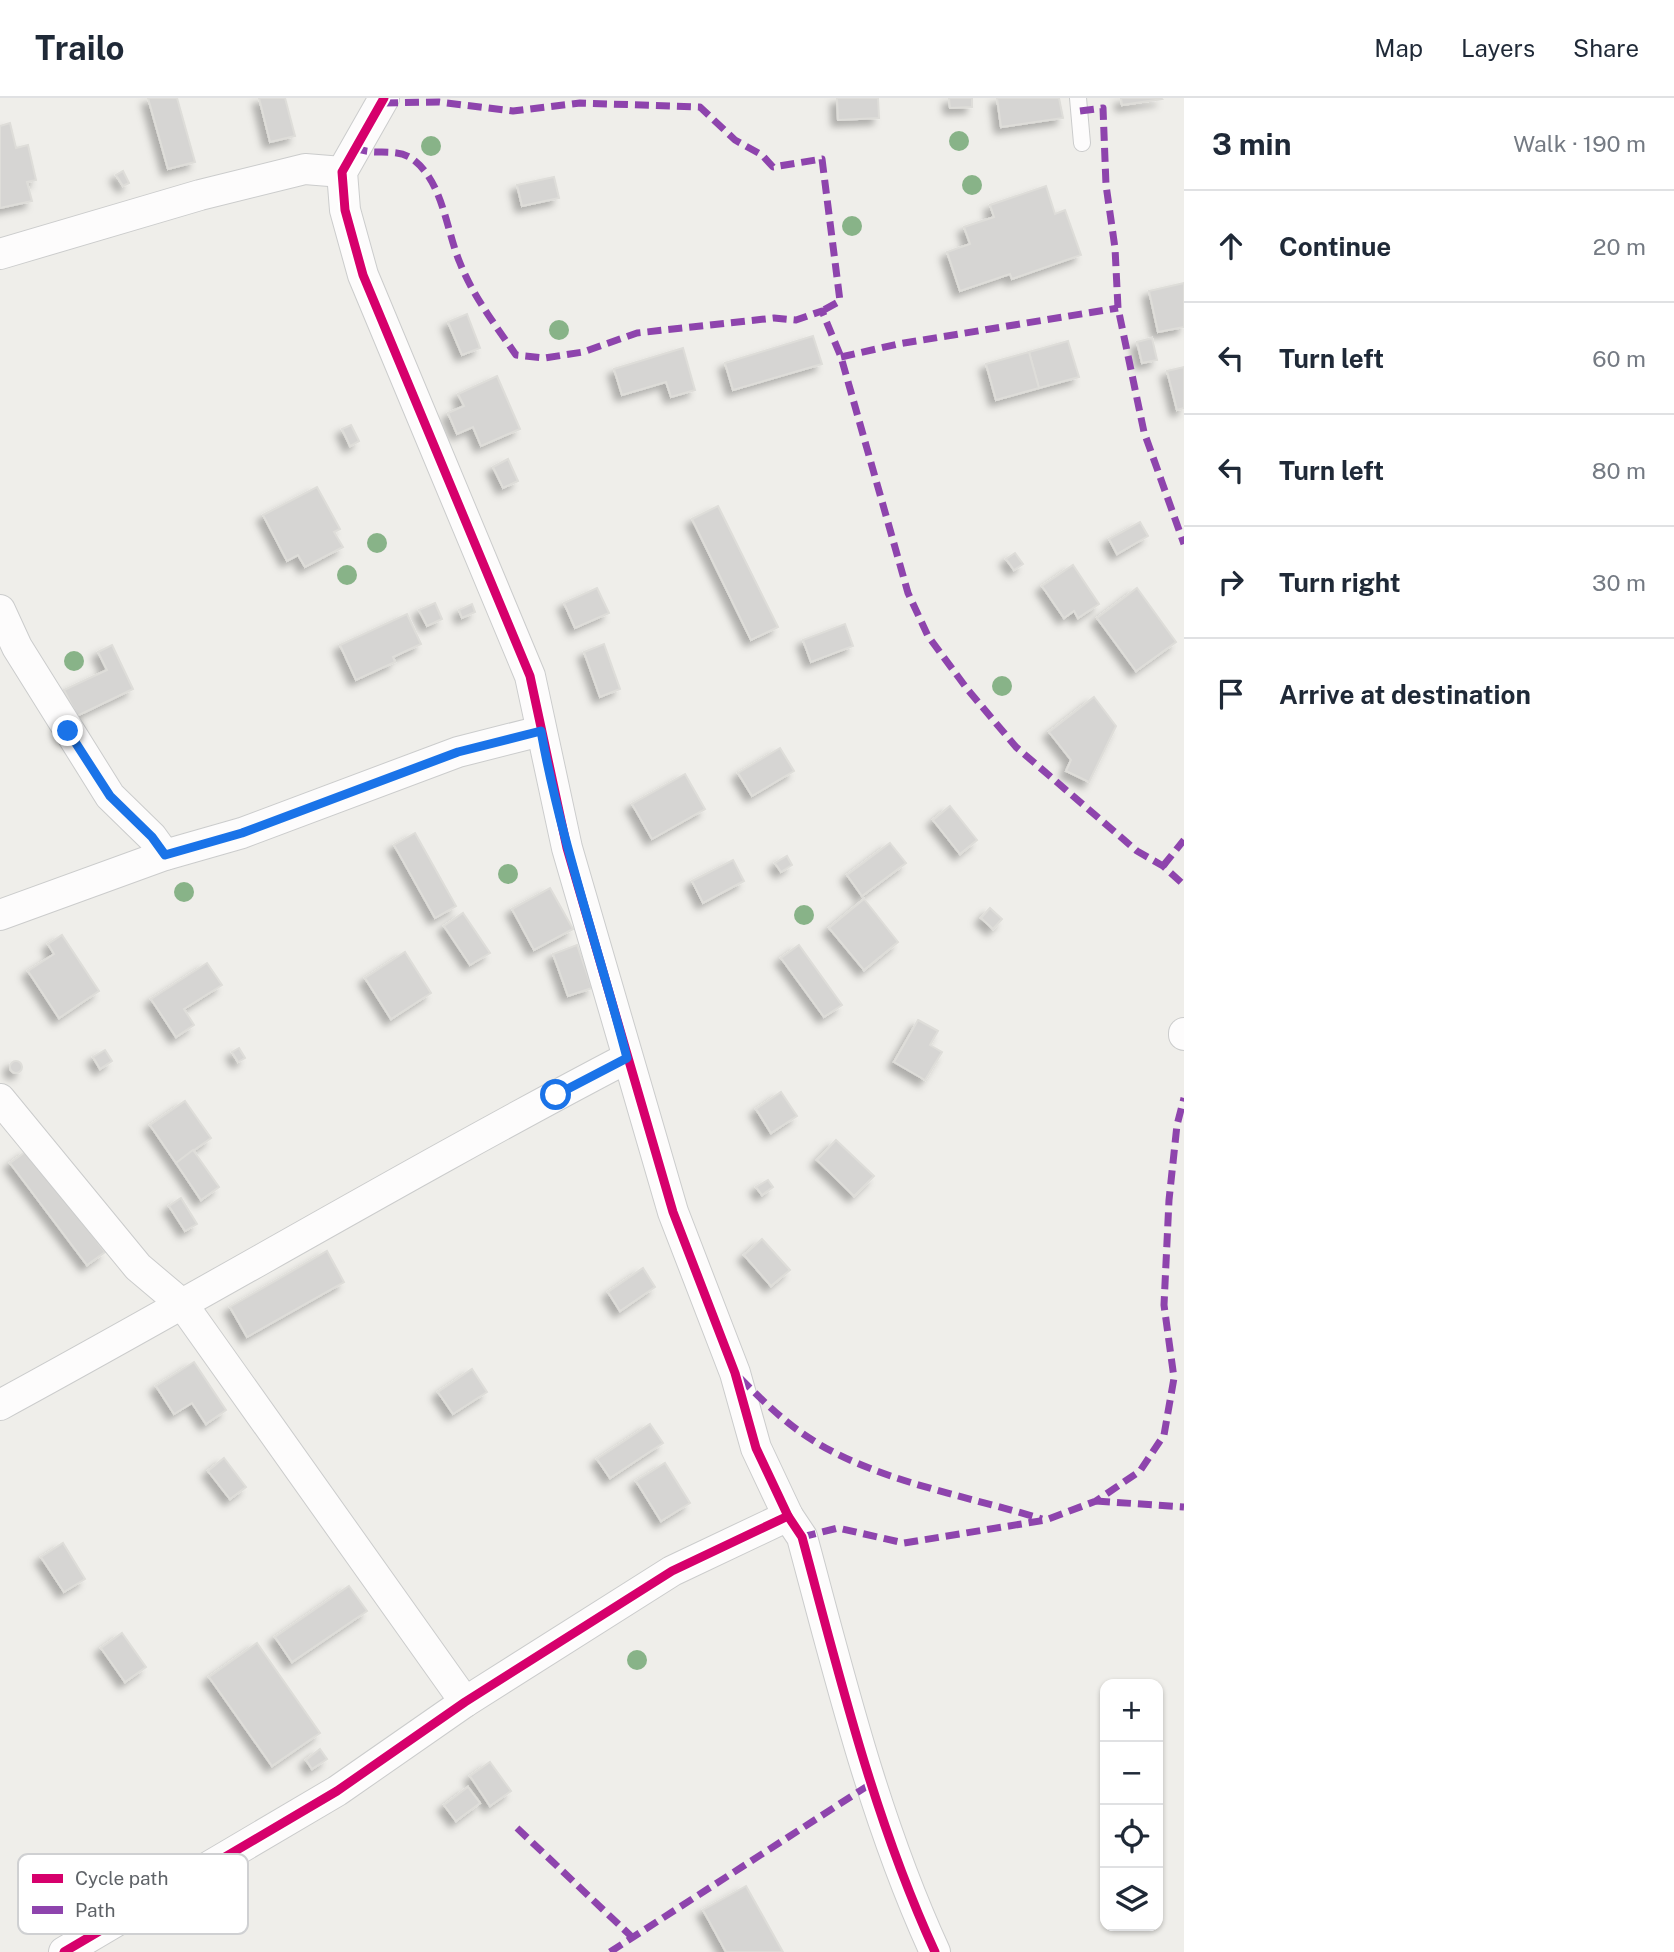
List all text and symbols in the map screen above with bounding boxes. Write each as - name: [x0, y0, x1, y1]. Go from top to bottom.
- text: Trailo: [35, 29, 125, 67]
- text: Map: [1374, 34, 1423, 62]
- text: Layers: [1461, 34, 1535, 62]
- text: Share: [1573, 34, 1639, 62]
- text: 3 min: [1212, 126, 1291, 162]
- text: Walk · 190 m: [1513, 130, 1646, 157]
- icon: ahead: [1212, 227, 1250, 265]
- text: Continue: [1279, 231, 1391, 262]
- text: 20 m: [1593, 233, 1646, 260]
- icon: left: [1212, 339, 1250, 377]
- text: Turn left: [1279, 343, 1384, 374]
- text: 60 m: [1592, 345, 1646, 372]
- icon: left: [1212, 451, 1250, 489]
- text: Turn left: [1279, 455, 1384, 486]
- text: 80 m: [1592, 457, 1646, 484]
- icon: right: [1212, 563, 1250, 601]
- text: Turn right: [1279, 567, 1401, 598]
- text: 30 m: [1592, 569, 1646, 596]
- icon: arrive: [1212, 675, 1250, 713]
- text: Arrive at destination: [1279, 679, 1531, 710]
- route end: [52, 715, 83, 746]
- route start: [540, 1079, 571, 1110]
- map controls: [1100, 1679, 1163, 1931]
- button: +: [1100, 1679, 1163, 1742]
- button: −: [1100, 1742, 1163, 1805]
- button: locate: [1100, 1805, 1163, 1868]
- legend: [18, 1854, 248, 1934]
- text: Cycle path: [75, 1867, 168, 1889]
- button: layers: [1100, 1868, 1163, 1931]
- text: Path: [75, 1899, 115, 1921]

